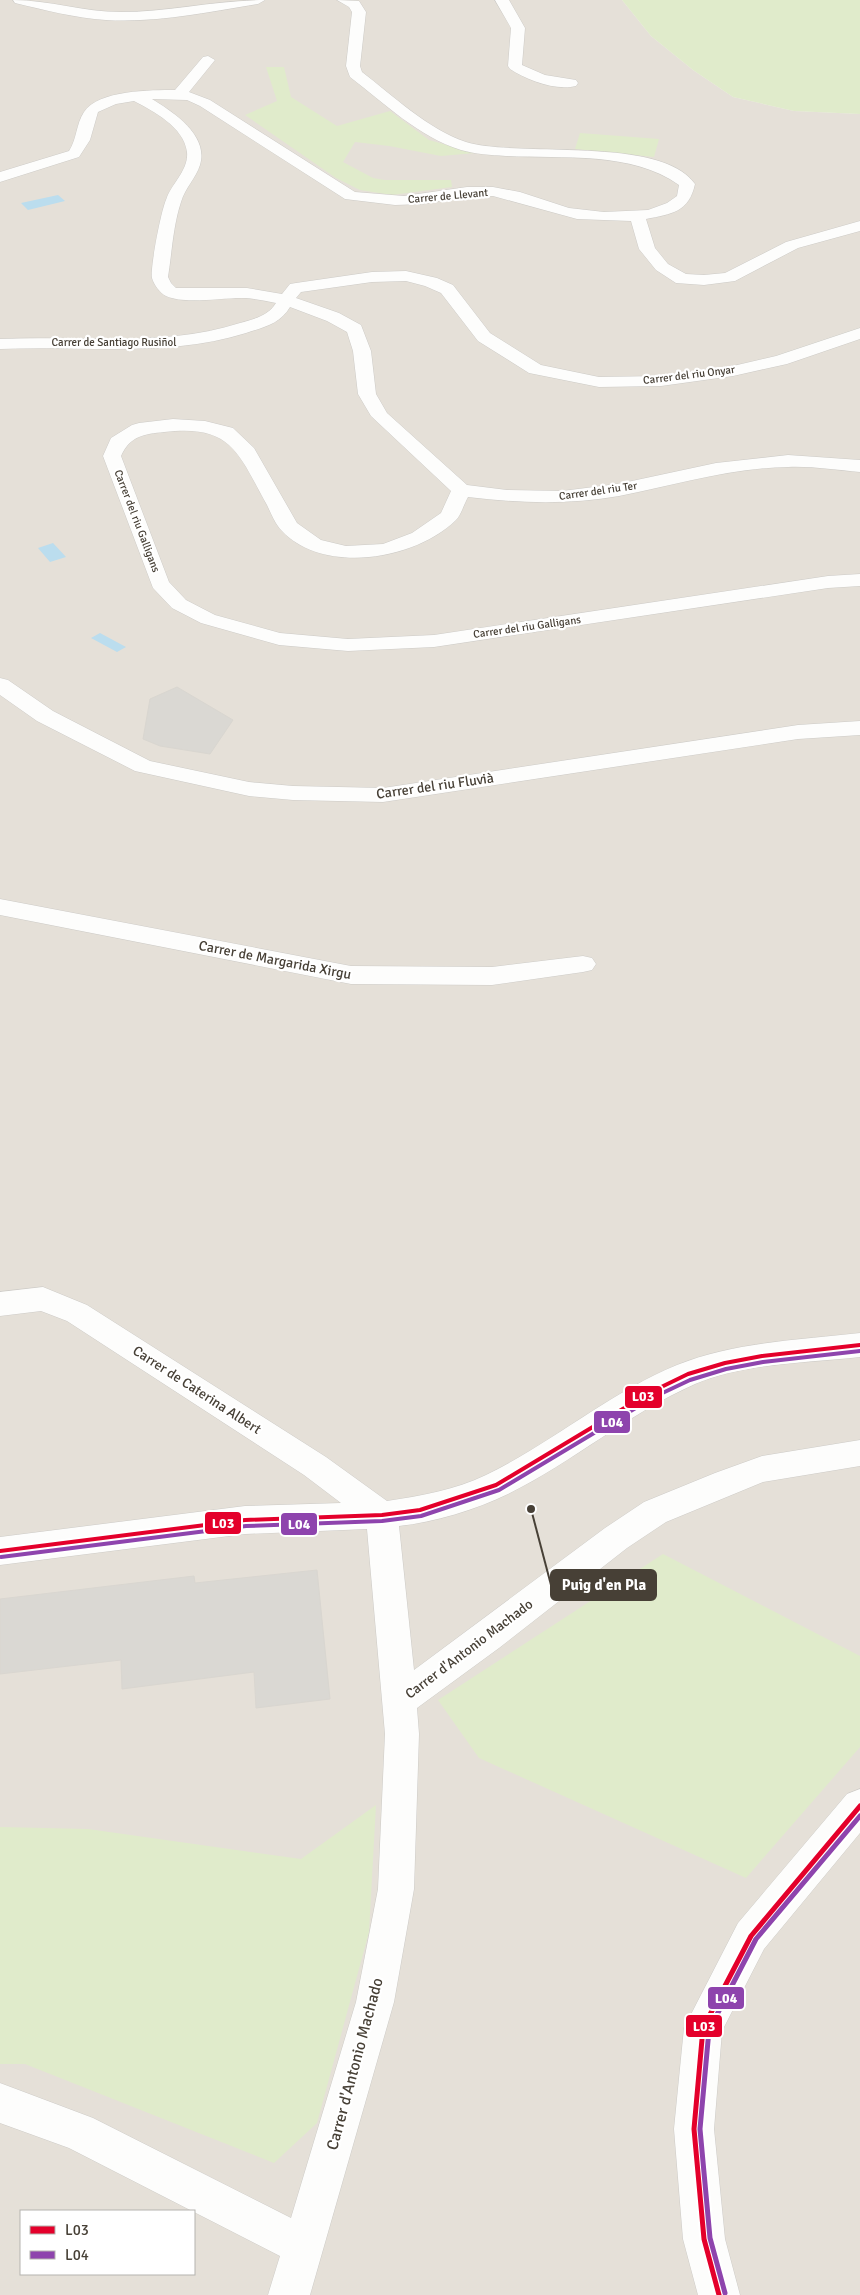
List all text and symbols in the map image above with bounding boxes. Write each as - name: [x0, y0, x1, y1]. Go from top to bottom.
- street label: Carrer de Llevant: [407, 186, 489, 206]
- street label: Carrer de Santiago Rusiñol: [52, 336, 177, 349]
- street label: Carrer del riu Onyar: [642, 363, 736, 387]
- street label: Carrer del riu Galligans: [111, 468, 163, 574]
- street label: Carrer del riu Ter: [558, 479, 638, 503]
- street label: Carrer del riu Galligans: [472, 613, 582, 641]
- street label: Carrer del riu Fluvià: [375, 769, 495, 803]
- street label: Carrer de Margarida Xirgu: [197, 937, 353, 983]
- street label: Carrer de Caterina Albert: [130, 1342, 264, 1438]
- line badge: L03: [624, 1385, 663, 1409]
- text: L03: [632, 1388, 654, 1405]
- line badge: L04: [593, 1410, 631, 1434]
- text: L04: [601, 1414, 624, 1431]
- line badge: L03: [204, 1511, 242, 1535]
- line badge: L04: [280, 1512, 318, 1536]
- text: L03: [212, 1515, 234, 1532]
- text: L04: [288, 1516, 311, 1533]
- callout: Puig d'en Pla: [551, 1570, 656, 1600]
- text: Puig d'en Pla: [562, 1576, 647, 1594]
- street label: Carrer d'Antonio Machado: [402, 1595, 536, 1703]
- street label: Carrer d'Antonio Machado: [322, 1976, 388, 2152]
- line badge: L04: [707, 1986, 745, 2010]
- text: L04: [715, 1990, 738, 2007]
- line badge: L03: [685, 2014, 723, 2038]
- text: L03: [693, 2018, 715, 2035]
- legend: [20, 2210, 195, 2275]
- text: L03: [65, 2221, 89, 2239]
- text: L04: [65, 2246, 89, 2264]

